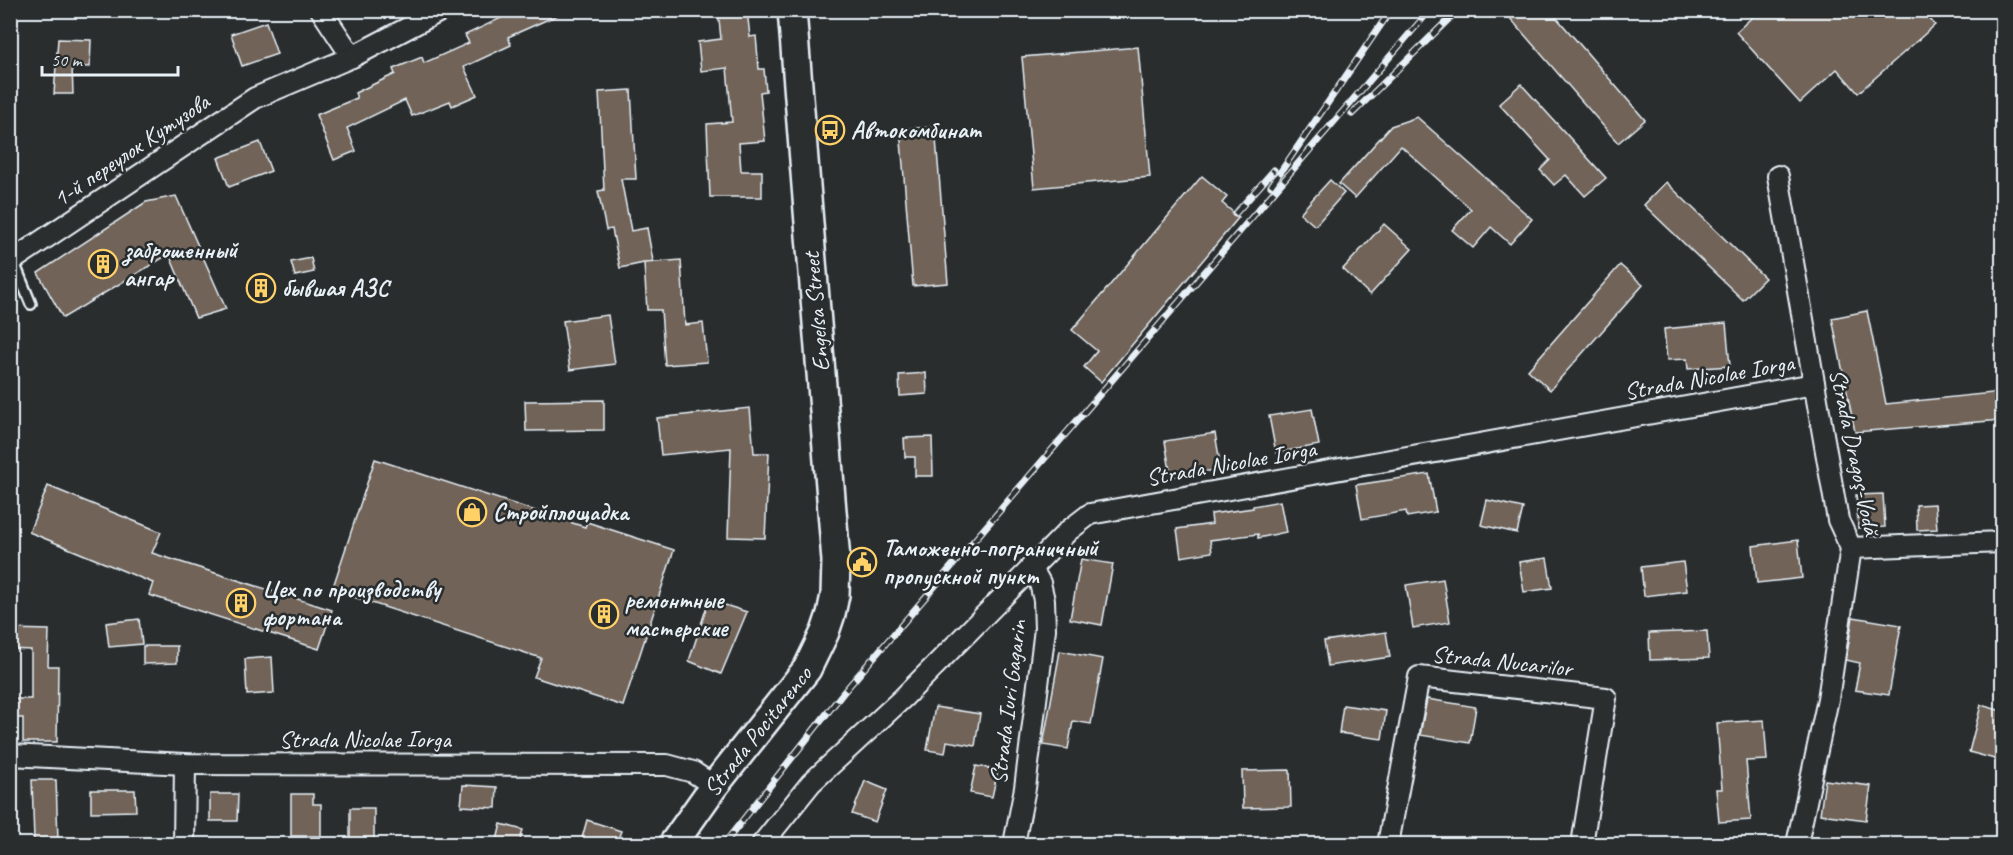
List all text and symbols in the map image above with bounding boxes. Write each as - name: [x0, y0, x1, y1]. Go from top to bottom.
- scale bar: [42, 39, 178, 77]
- text: 50 m: [51, 49, 84, 71]
- street label: 1-й переулок Кутузова: [47, 86, 216, 213]
- bus stop icon: Автокомбинат: [814, 114, 846, 146]
- place label: Автокомбинат: [851, 115, 982, 145]
- place label: заброшенный ангар: [121, 235, 239, 293]
- building icon: заброшенный ангар: [87, 248, 119, 280]
- street label: Engelsa Street: [796, 249, 836, 373]
- building icon: бывшая АЗС: [245, 272, 277, 304]
- place label: бывшая АЗС: [282, 273, 392, 303]
- street label: Strada Nicolae Iorga: [1622, 347, 1798, 407]
- street label: Strada Dragoş-Vodă: [1823, 366, 1888, 540]
- street label: Strada Nicolae Iorga: [1144, 433, 1320, 493]
- shop icon: Стройплощадка: [456, 496, 488, 528]
- place label: Стройплощадка: [493, 497, 631, 527]
- place label: Таможенно-пограничный пропускной пункт: [883, 533, 1100, 591]
- public building icon: Таможенно-пограничный пропускной пункт: [846, 546, 878, 578]
- place label: Цех по производству фортана: [262, 574, 443, 632]
- place label: ремонтные мастерские: [625, 585, 729, 643]
- building icon: Цех по производству фортана: [225, 587, 257, 619]
- building icon: ремонтные мастерские: [588, 598, 620, 630]
- street label: Strada Iuri Gagarin: [983, 617, 1033, 786]
- street label: Strada Nucarilor: [1430, 639, 1576, 684]
- street label: Strada Pocitarenco: [697, 659, 819, 802]
- street label: Strada Nicolae Iorga: [279, 724, 452, 754]

